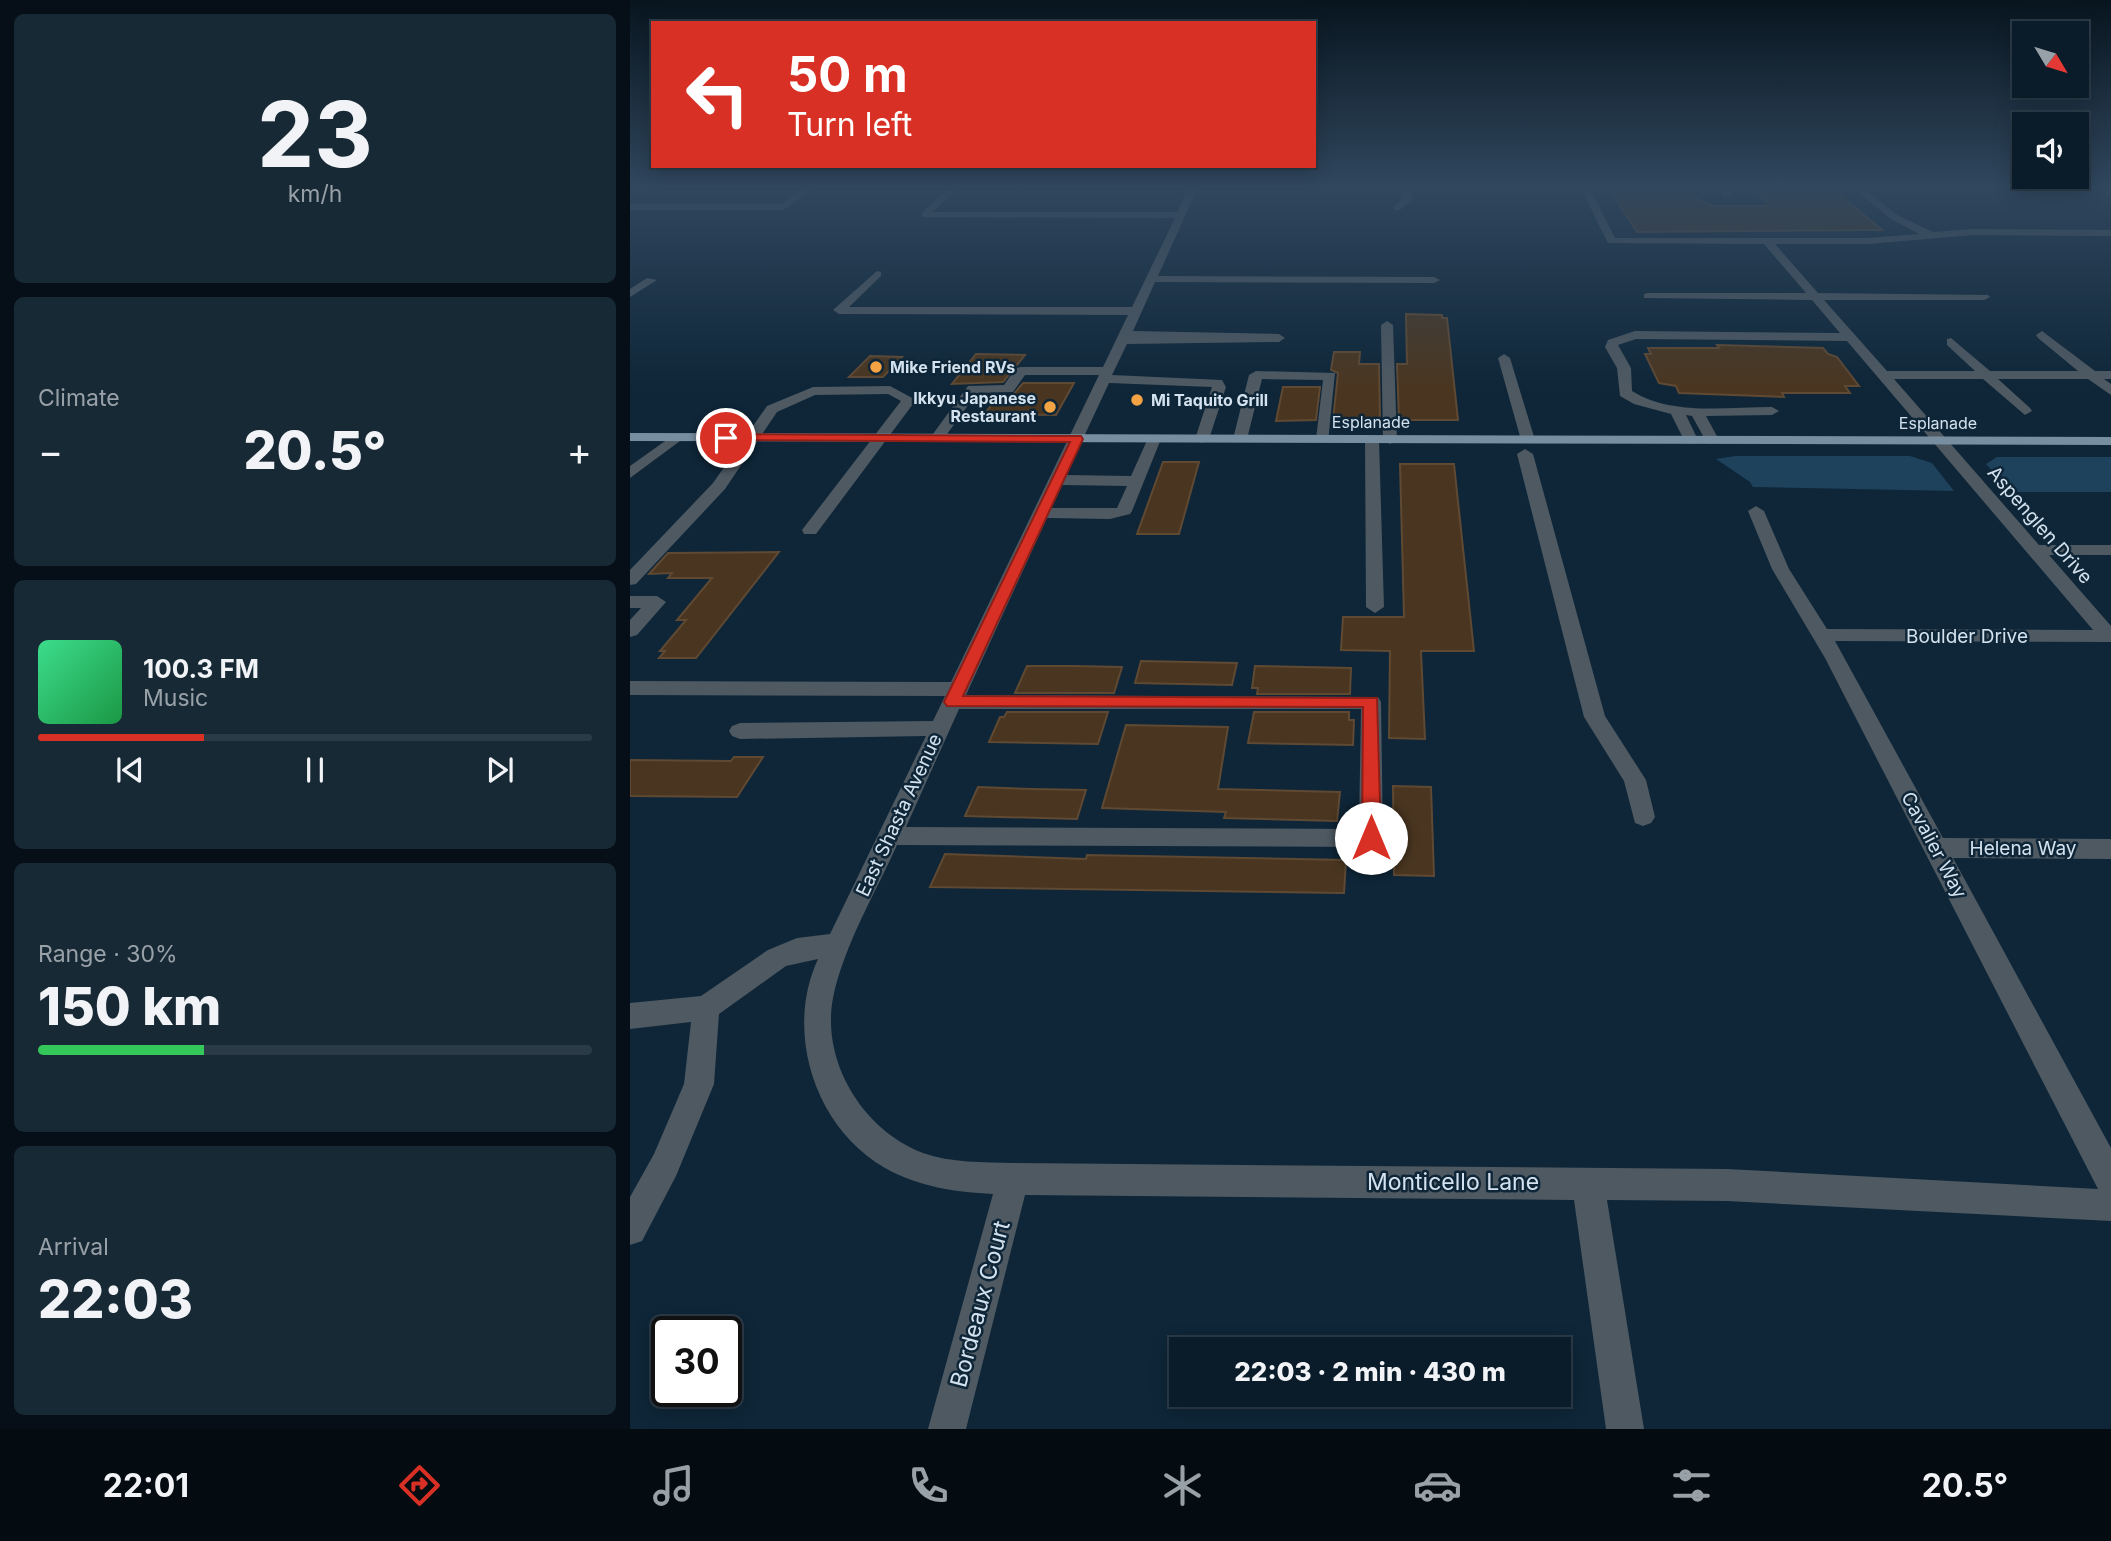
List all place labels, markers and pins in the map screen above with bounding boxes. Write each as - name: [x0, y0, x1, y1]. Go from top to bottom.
- place label: Mike Friend RVs: [890, 357, 1015, 377]
- marker: Mike Friend RVs: [868, 359, 884, 375]
- place label: Ikkyu Japanese Restaurant: [913, 388, 1036, 426]
- place label: Mi Taquito Grill: [1151, 390, 1268, 410]
- marker: Mi Taquito Grill: [1129, 392, 1145, 408]
- marker: Ikkyu Japanese Restaurant: [1042, 399, 1058, 415]
- pin: [696, 408, 756, 468]

